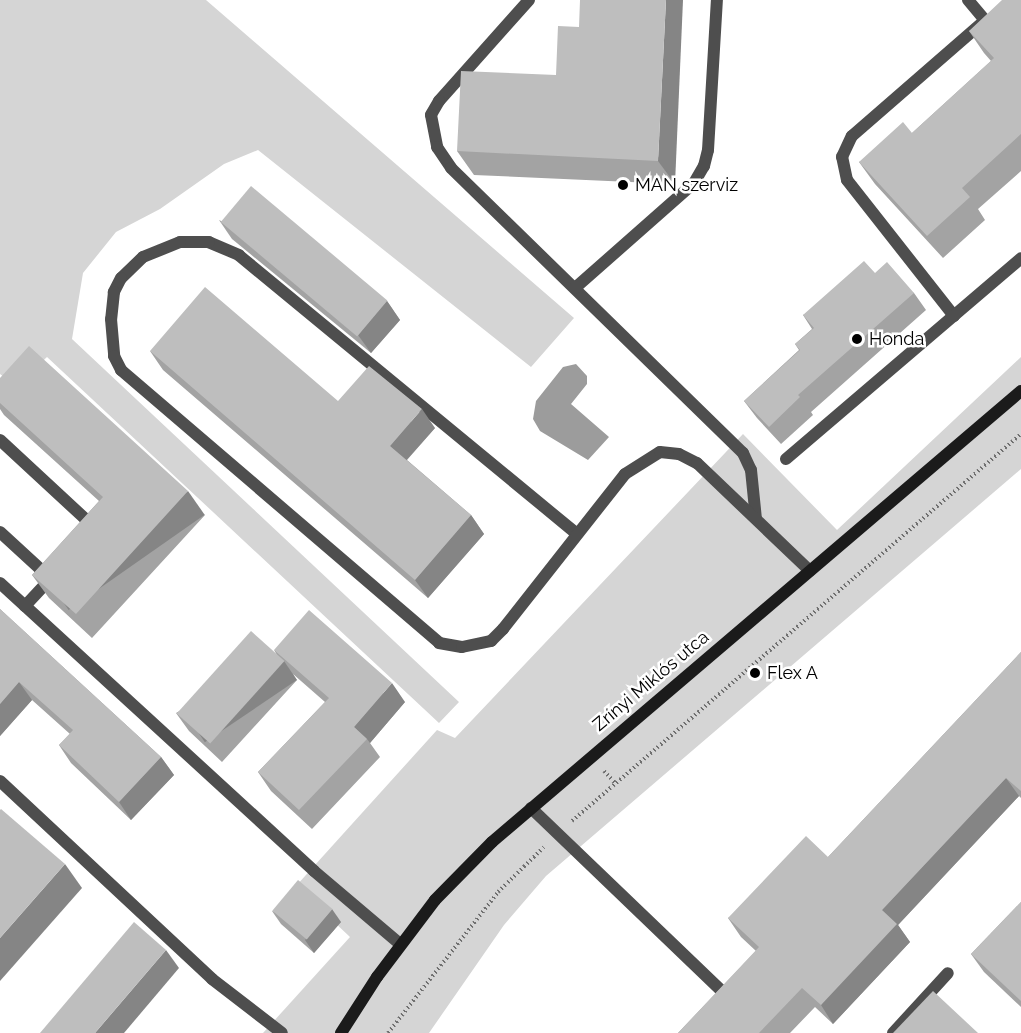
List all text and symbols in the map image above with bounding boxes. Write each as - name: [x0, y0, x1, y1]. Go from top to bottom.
- place label: MAN szerviz: [635, 174, 738, 196]
- marker: MAN szerviz: [616, 178, 630, 192]
- place label: Honda: [869, 328, 924, 350]
- marker: Honda: [850, 332, 864, 346]
- street label: Zrínyi Miklós utca: [589, 626, 713, 736]
- place label: Flex A: [767, 662, 819, 684]
- marker: Flex A: [748, 666, 762, 680]

